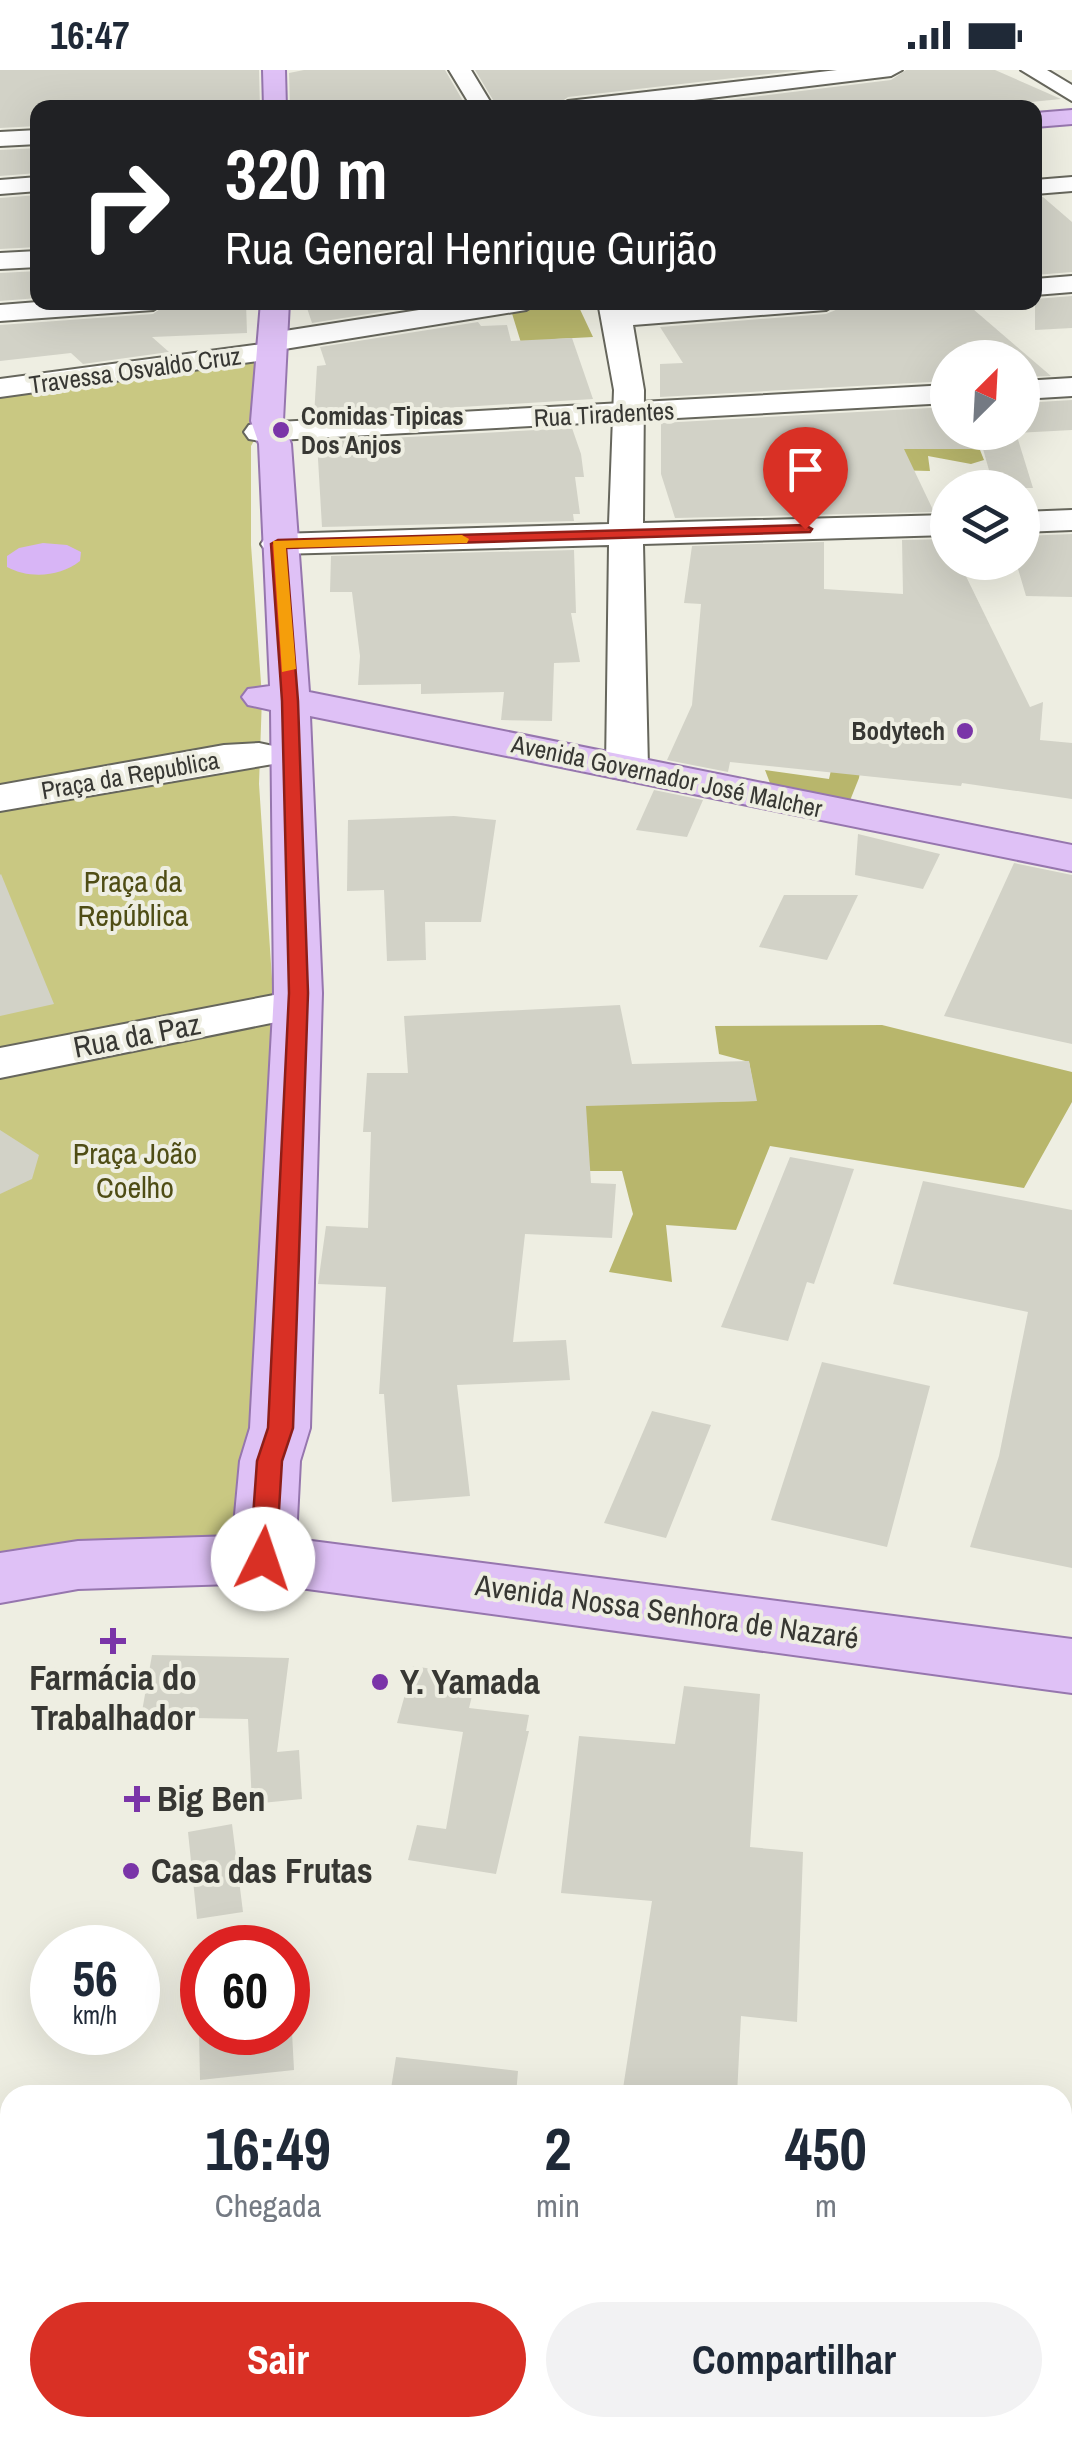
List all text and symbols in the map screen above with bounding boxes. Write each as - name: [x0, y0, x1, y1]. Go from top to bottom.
- text: 16:47: [50, 10, 130, 61]
- text: 320 m: [225, 127, 388, 221]
- icon: right: [60, 140, 190, 270]
- text: Rua General Henrique Gurjão: [225, 217, 717, 278]
- street label: Travessa Osvaldo Cruz: [27, 338, 243, 402]
- north arrow: [930, 340, 1040, 450]
- map controls: [930, 340, 1040, 580]
- street label: Rua Tiradentes: [533, 393, 675, 435]
- place label: Comidas Tipicas Dos Anjos: [301, 399, 464, 462]
- marker: Comidas Tipicas Dos Anjos: [270, 419, 292, 441]
- pin: [763, 427, 848, 530]
- icon: arrive: [778, 442, 833, 497]
- button: layers: [930, 470, 1040, 580]
- place label: Bodytech: [852, 714, 945, 748]
- marker: Bodytech: [954, 720, 976, 742]
- street label: Avenida Governador José Malcher: [508, 726, 825, 826]
- street label: Praça da Republica: [38, 743, 222, 807]
- park label: Praça da República: [78, 861, 189, 935]
- street label: Rua da Paz: [70, 1003, 204, 1067]
- park label: Praça João Coelho: [73, 1133, 197, 1207]
- position arrow: [211, 1507, 315, 1611]
- street label: Avenida Nossa Senhora de Nazaré: [472, 1564, 861, 1658]
- marker: Farmácia do Trabalhador: [102, 1630, 124, 1652]
- place label: Farmácia do Trabalhador: [29, 1654, 197, 1741]
- place label: Y. Yamada: [400, 1658, 540, 1705]
- marker: Y. Yamada: [369, 1671, 391, 1693]
- place label: Big Ben: [157, 1775, 265, 1822]
- marker: Big Ben: [126, 1788, 148, 1810]
- place label: Casa das Frutas: [151, 1847, 373, 1894]
- marker: Casa das Frutas: [120, 1860, 142, 1882]
- speed limit sign: 60: [180, 1925, 310, 2055]
- text: 56: [72, 1944, 118, 2012]
- text: km/h: [73, 1998, 117, 2032]
- text: 16:49: [205, 2108, 331, 2189]
- text: 2: [544, 2108, 572, 2189]
- text: 450: [785, 2108, 867, 2189]
- text: Chegada: [215, 2184, 321, 2227]
- text: min: [536, 2184, 580, 2227]
- text: m: [815, 2184, 837, 2227]
- button: Sair: [30, 2302, 526, 2417]
- button: Compartilhar: [546, 2302, 1042, 2417]

